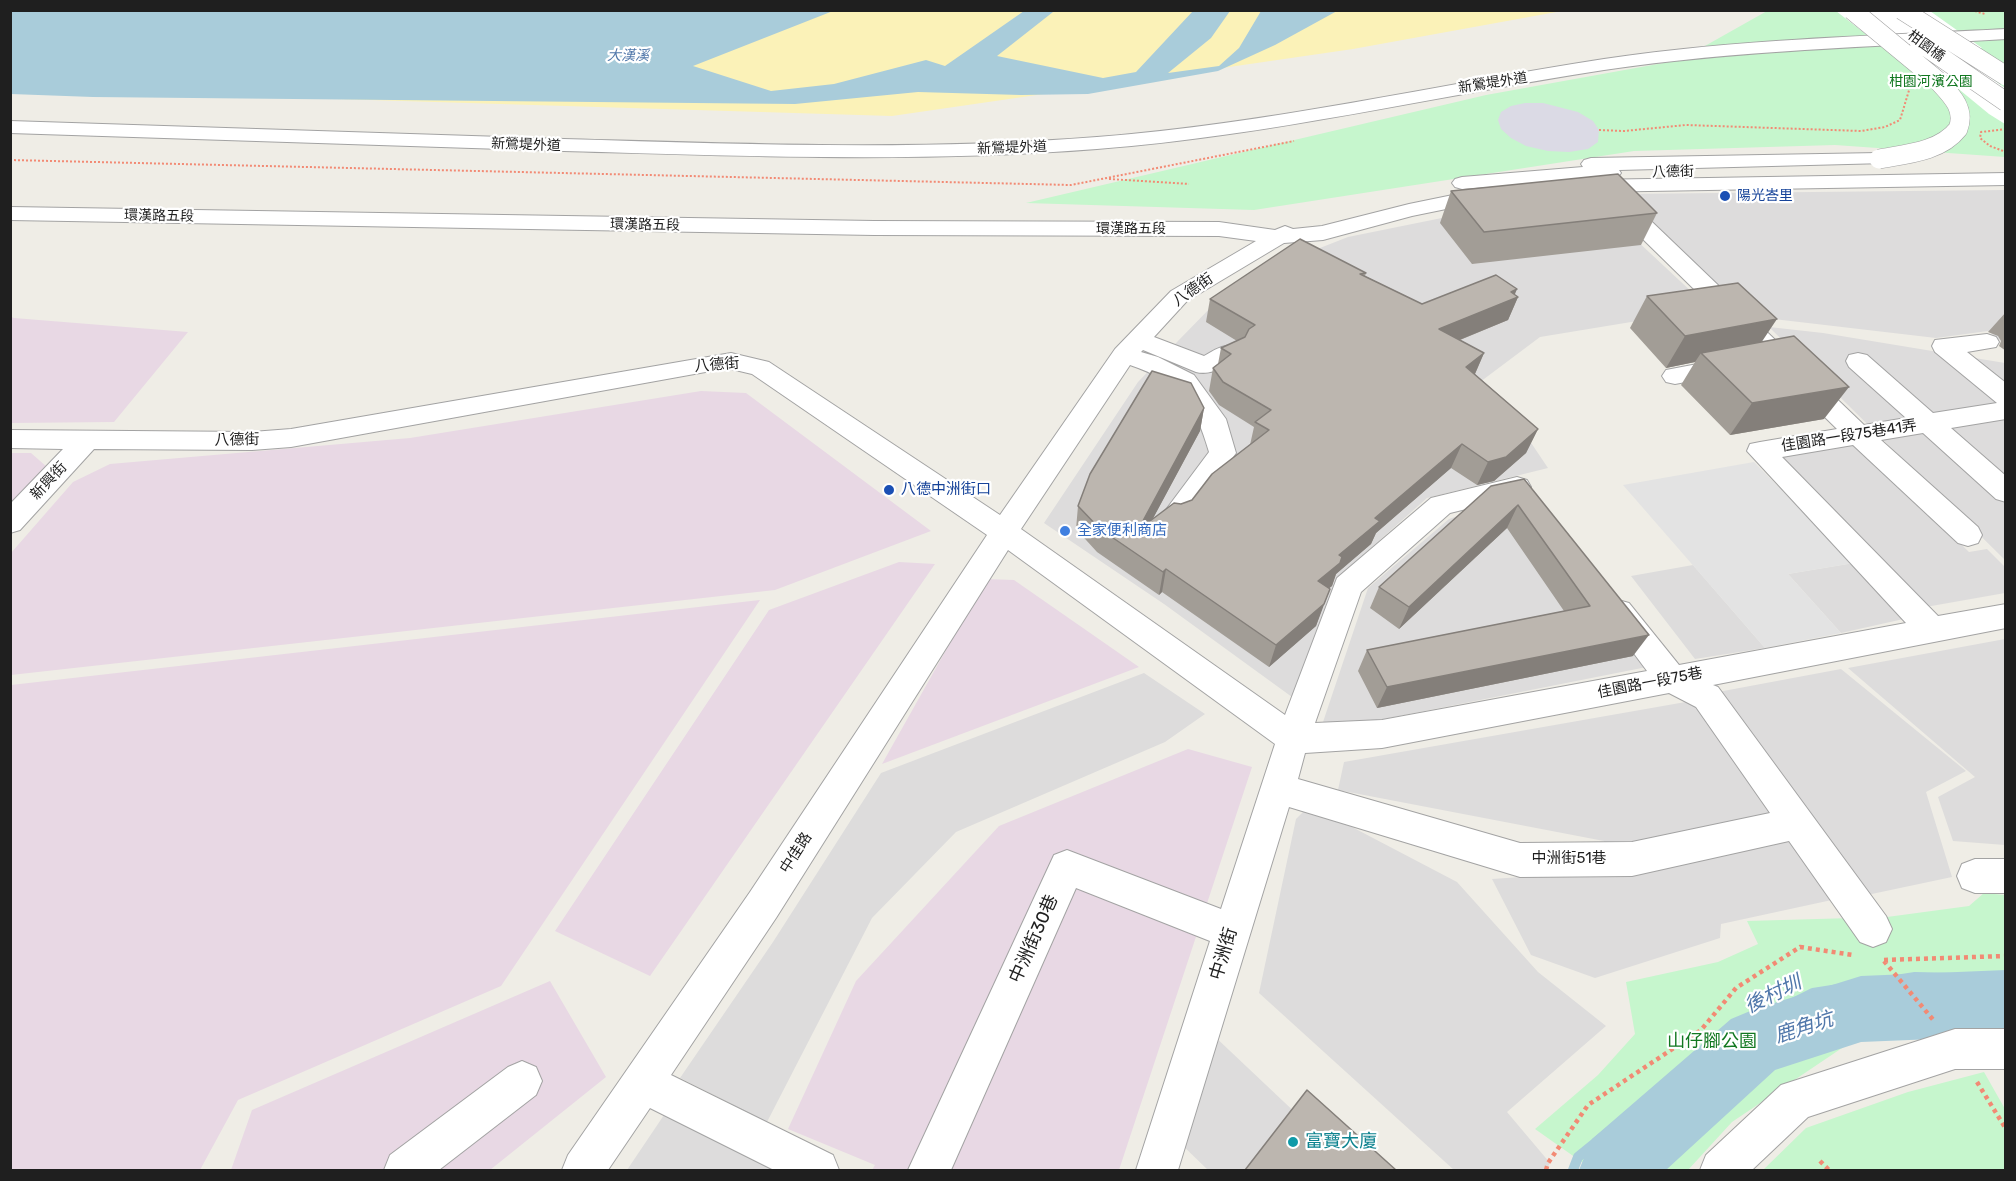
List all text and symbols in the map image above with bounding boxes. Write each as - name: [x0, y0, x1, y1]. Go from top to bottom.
- street label: 柑園橋: [1904, 27, 1948, 65]
- water label: 大漢溪: [607, 48, 649, 64]
- street label: 新鶯堤外道: [1457, 69, 1529, 97]
- park label: 柑園河濱公園: [1889, 74, 1973, 90]
- street label: 新鶯堤外道: [491, 135, 561, 155]
- street label: 新鶯堤外道: [977, 138, 1047, 158]
- street label: 八德街: [1652, 163, 1694, 181]
- place label: 陽光峇里: [1737, 188, 1793, 204]
- marker: 陽光峇里: [1718, 189, 1732, 203]
- street label: 環漢路五段: [124, 207, 194, 225]
- street label: 環漢路五段: [610, 216, 680, 234]
- street label: 環漢路五段: [1096, 221, 1166, 237]
- street label: 八德街: [1169, 270, 1217, 310]
- street label: 八德街: [694, 354, 740, 376]
- street label: 佳園路一段75巷41弄: [1780, 416, 1918, 456]
- street label: 八德街: [214, 431, 260, 449]
- street label: 新興街: [27, 458, 71, 504]
- place label: 八德中洲街口: [901, 481, 991, 499]
- marker: 八德中洲街口: [882, 483, 896, 497]
- place label: 全家便利商店: [1077, 522, 1167, 540]
- marker: 全家便利商店: [1058, 524, 1072, 538]
- street label: 佳園路一段75巷: [1596, 664, 1704, 702]
- street label: 中佳路: [776, 829, 816, 877]
- street label: 中洲街51巷: [1531, 850, 1607, 868]
- street label: 中洲街30巷: [1005, 892, 1063, 986]
- street label: 中洲街: [1206, 925, 1242, 983]
- water label: 後村圳: [1741, 971, 1805, 1019]
- water label: 鹿角坑: [1772, 1007, 1836, 1049]
- park label: 山仔腳公園: [1667, 1031, 1757, 1053]
- place label: 富寶大廈: [1305, 1131, 1377, 1153]
- marker: 富寶大廈: [1286, 1135, 1300, 1149]

